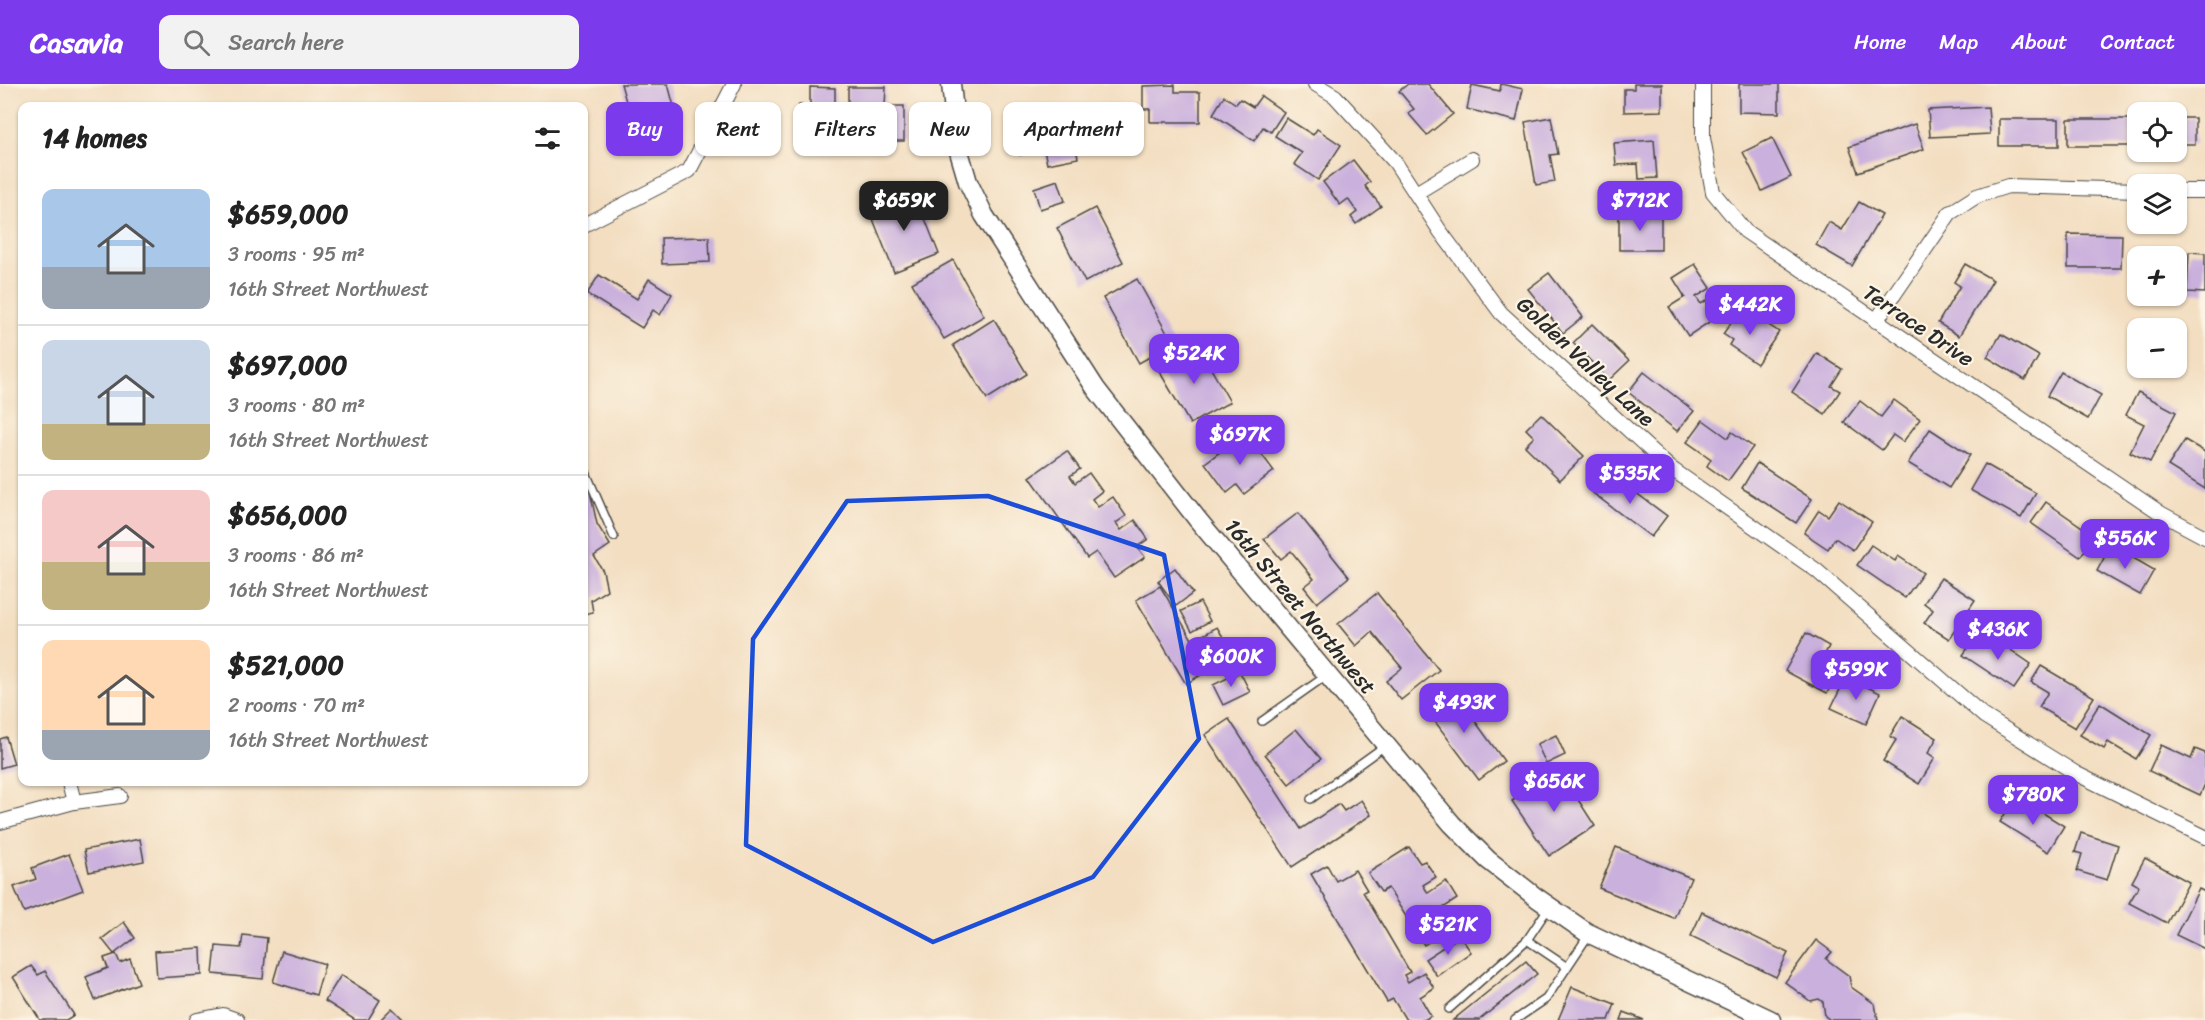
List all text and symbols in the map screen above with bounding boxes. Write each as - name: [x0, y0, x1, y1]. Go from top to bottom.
- search box: [159, 15, 579, 69]
- text: Casavia: [30, 18, 123, 67]
- text: Search here: [228, 23, 344, 62]
- text: Home: [1854, 23, 1906, 61]
- text: Map: [1939, 23, 1978, 61]
- text: About: [2011, 23, 2068, 61]
- text: Contact: [2101, 23, 2175, 61]
- icon: search: [180, 26, 213, 59]
- chip: Buy: [606, 102, 683, 156]
- chip: Rent: [695, 102, 781, 156]
- chip: Filters: [793, 102, 897, 156]
- chip: New: [909, 102, 991, 156]
- chip: Apartment: [1003, 102, 1144, 156]
- map controls: [2127, 102, 2187, 378]
- button: locate: [2127, 102, 2187, 162]
- text: 14 homes: [42, 115, 147, 161]
- icon: filters: [531, 122, 564, 155]
- button: layers: [2127, 174, 2187, 234]
- pin: $659K: [862, 181, 946, 232]
- pin: $712K: [1598, 181, 1682, 232]
- text: $659K: [873, 183, 935, 218]
- text: $712K: [1611, 183, 1669, 218]
- text: $659,000: [228, 191, 348, 237]
- icon: home: [90, 213, 162, 285]
- text: 3 rooms · 95 m²: [228, 237, 365, 272]
- button: +: [2127, 246, 2187, 306]
- text: 16th Street Northwest: [228, 272, 429, 307]
- street label: Terrace Drive: [1855, 274, 1983, 377]
- pin: $442K: [1708, 285, 1792, 336]
- street label: Golden Valley Lane: [1507, 286, 1665, 437]
- text: $442K: [1719, 287, 1781, 322]
- button: −: [2127, 318, 2187, 378]
- pin: $524K: [1152, 334, 1236, 385]
- text: $524K: [1163, 336, 1225, 371]
- text: $697,000: [228, 342, 347, 388]
- icon: home: [90, 364, 162, 436]
- text: 3 rooms · 80 m²: [228, 388, 365, 423]
- pin: $697K: [1198, 415, 1282, 466]
- text: $697K: [1210, 417, 1270, 452]
- text: 16th Street Northwest: [228, 423, 429, 458]
- pin: $535K: [1588, 454, 1672, 505]
- text: $535K: [1599, 456, 1661, 491]
- text: $656,000: [228, 492, 347, 538]
- street label: 16th Street Northwest: [1215, 509, 1387, 704]
- icon: home: [90, 514, 162, 586]
- pin: $556K: [2083, 519, 2167, 570]
- text: $556K: [2094, 521, 2156, 556]
- text: 3 rooms · 86 m²: [228, 538, 364, 573]
- text: 16th Street Northwest: [228, 573, 429, 608]
- pin: $436K: [1956, 610, 2040, 661]
- text: $436K: [1968, 612, 2028, 647]
- pin: $600K: [1189, 637, 1273, 688]
- text: $600K: [1200, 639, 1262, 674]
- text: $521,000: [228, 642, 344, 688]
- pin: $599K: [1814, 650, 1898, 701]
- text: $599K: [1825, 652, 1887, 687]
- icon: home: [90, 664, 162, 736]
- pin: $493K: [1422, 683, 1506, 734]
- text: $493K: [1433, 685, 1495, 720]
- text: 2 rooms · 70 m²: [228, 688, 365, 723]
- text: 16th Street Northwest: [228, 723, 429, 758]
- pin: $656K: [1512, 762, 1596, 813]
- text: $656K: [1524, 764, 1584, 799]
- pin: $780K: [1991, 775, 2075, 826]
- text: $780K: [2002, 777, 2064, 812]
- pin: $521K: [1406, 905, 1490, 956]
- text: $521K: [1419, 907, 1477, 942]

